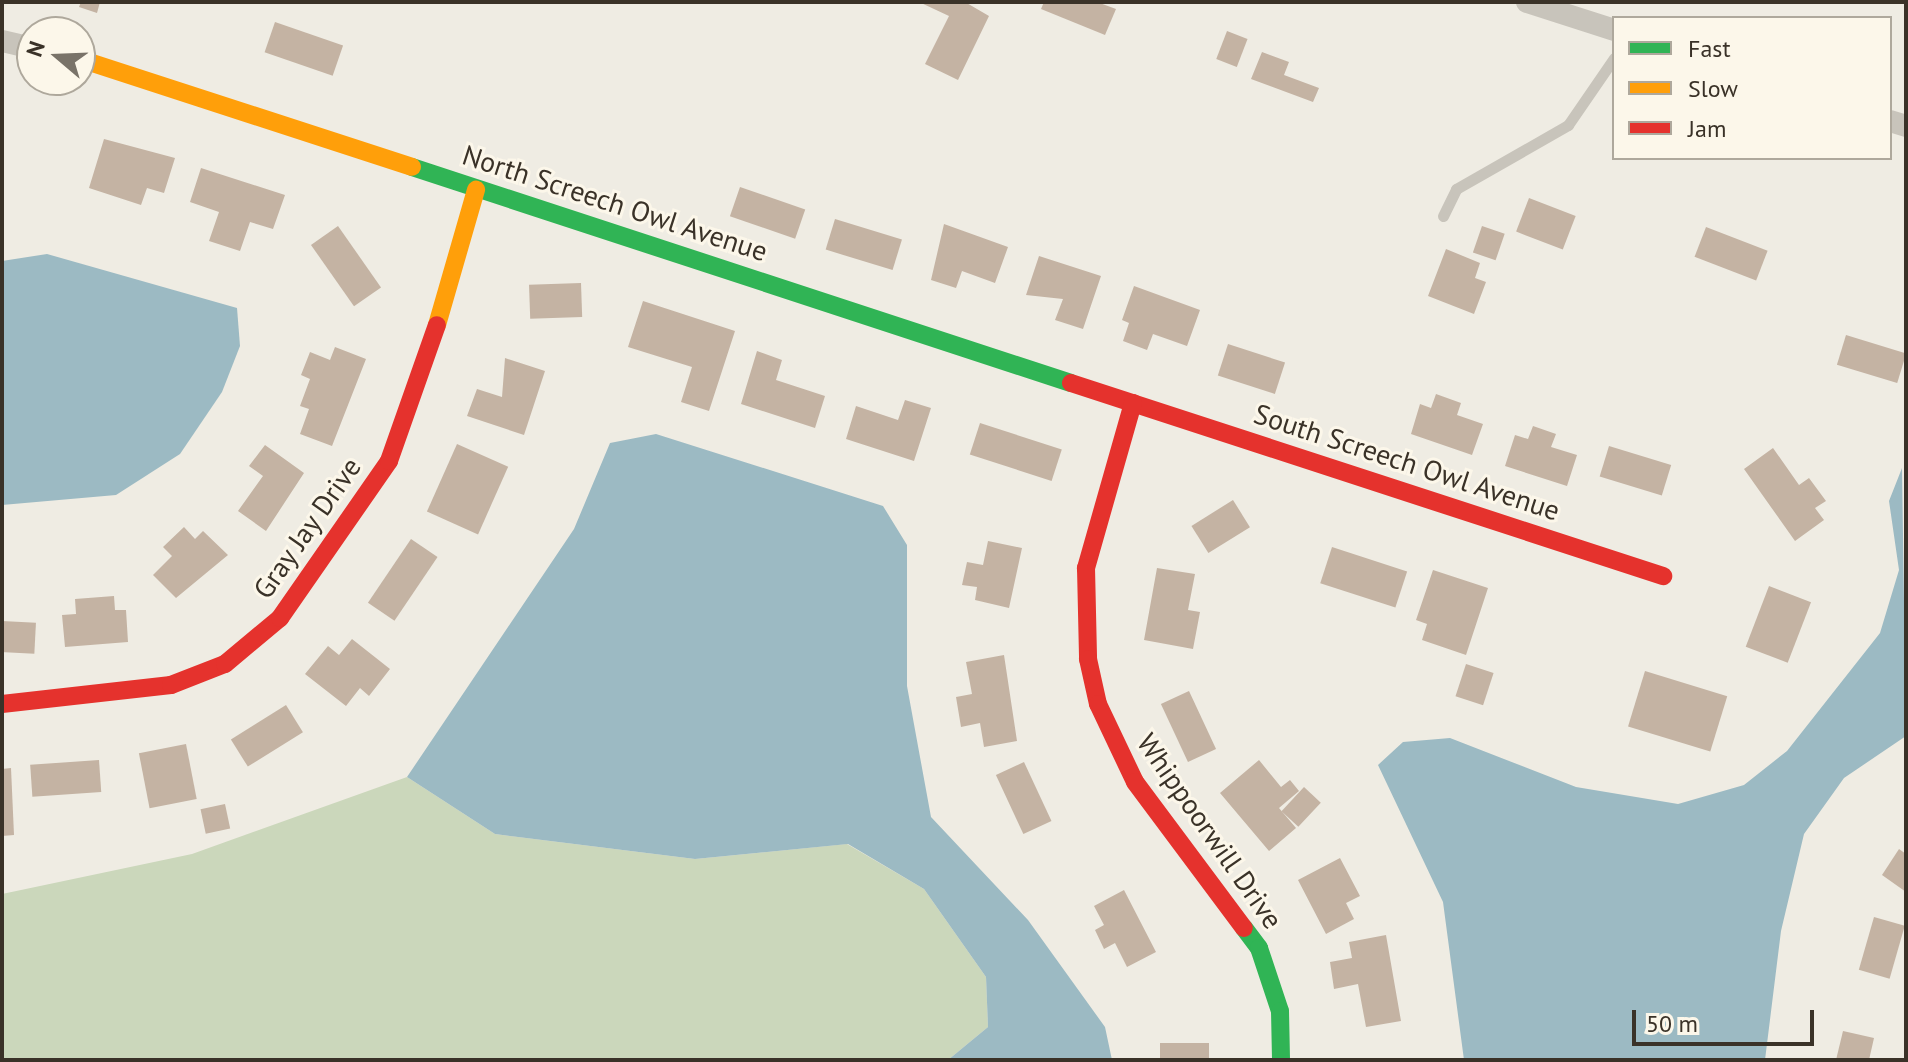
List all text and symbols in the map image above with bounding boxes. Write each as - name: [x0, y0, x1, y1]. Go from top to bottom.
- north arrow: [16, 16, 96, 96]
- legend: [1612, 16, 1892, 160]
- text: Fast: [1688, 33, 1731, 64]
- text: N: [20, 37, 51, 60]
- text: Slow: [1688, 73, 1738, 104]
- text: Jam: [1688, 113, 1726, 144]
- street label: North Screech Owl Avenue: [458, 138, 772, 268]
- street label: South Screech Owl Avenue: [1249, 397, 1565, 527]
- street label: Gray Jay Drive: [246, 450, 368, 606]
- street label: Whippoorwill Drive: [1130, 727, 1290, 935]
- scale bar: [1636, 994, 1818, 1044]
- text: 50 m: [1646, 1008, 1698, 1039]

